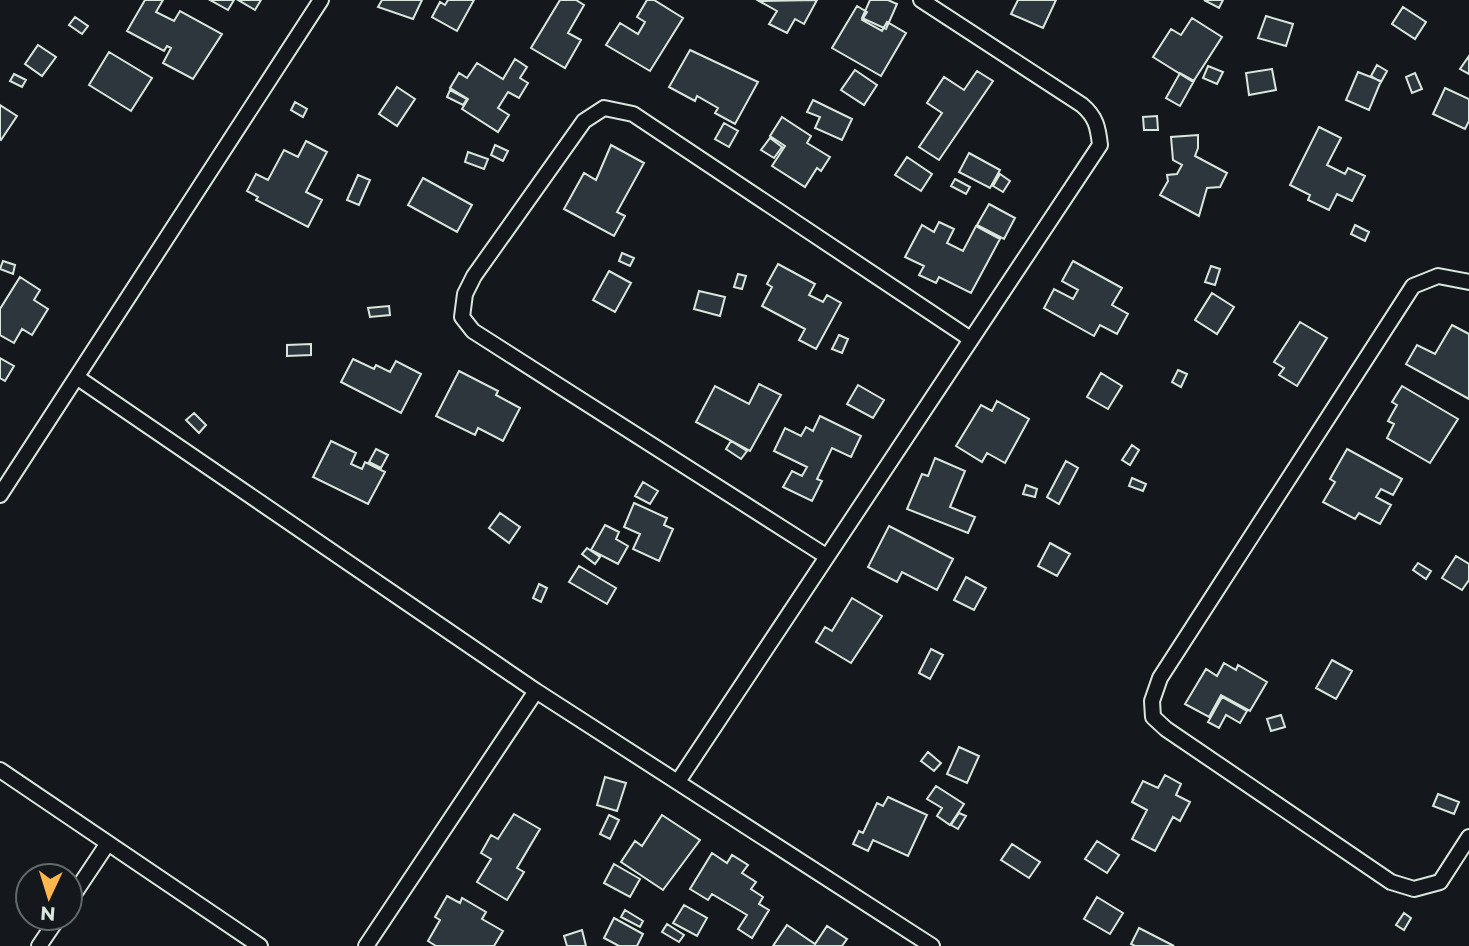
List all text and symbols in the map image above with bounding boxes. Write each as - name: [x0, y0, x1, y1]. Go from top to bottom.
- north arrow: [14, 862, 84, 932]
- text: N: [39, 901, 56, 925]

